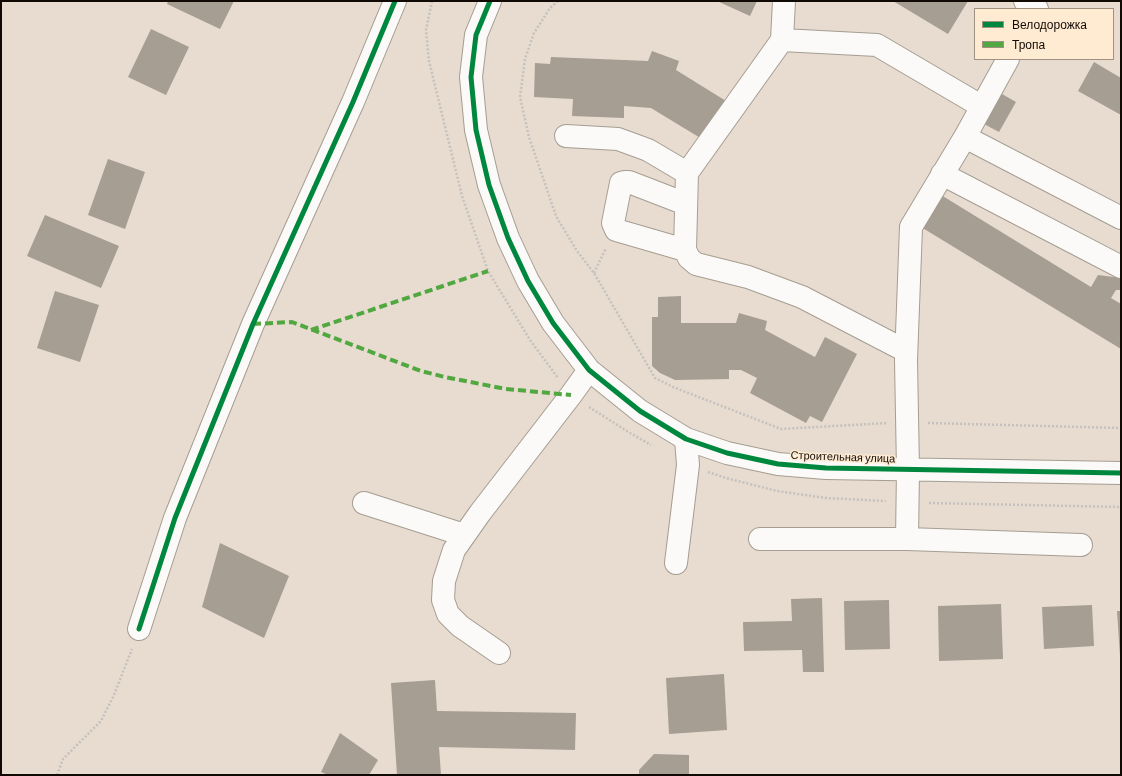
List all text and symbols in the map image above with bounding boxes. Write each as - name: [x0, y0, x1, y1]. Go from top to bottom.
- legend: [974, 8, 1114, 60]
- text: Велодорожка: [1012, 17, 1087, 31]
- text: Тропа: [1012, 37, 1045, 51]
- street label: Строительная улица: [790, 449, 896, 465]

